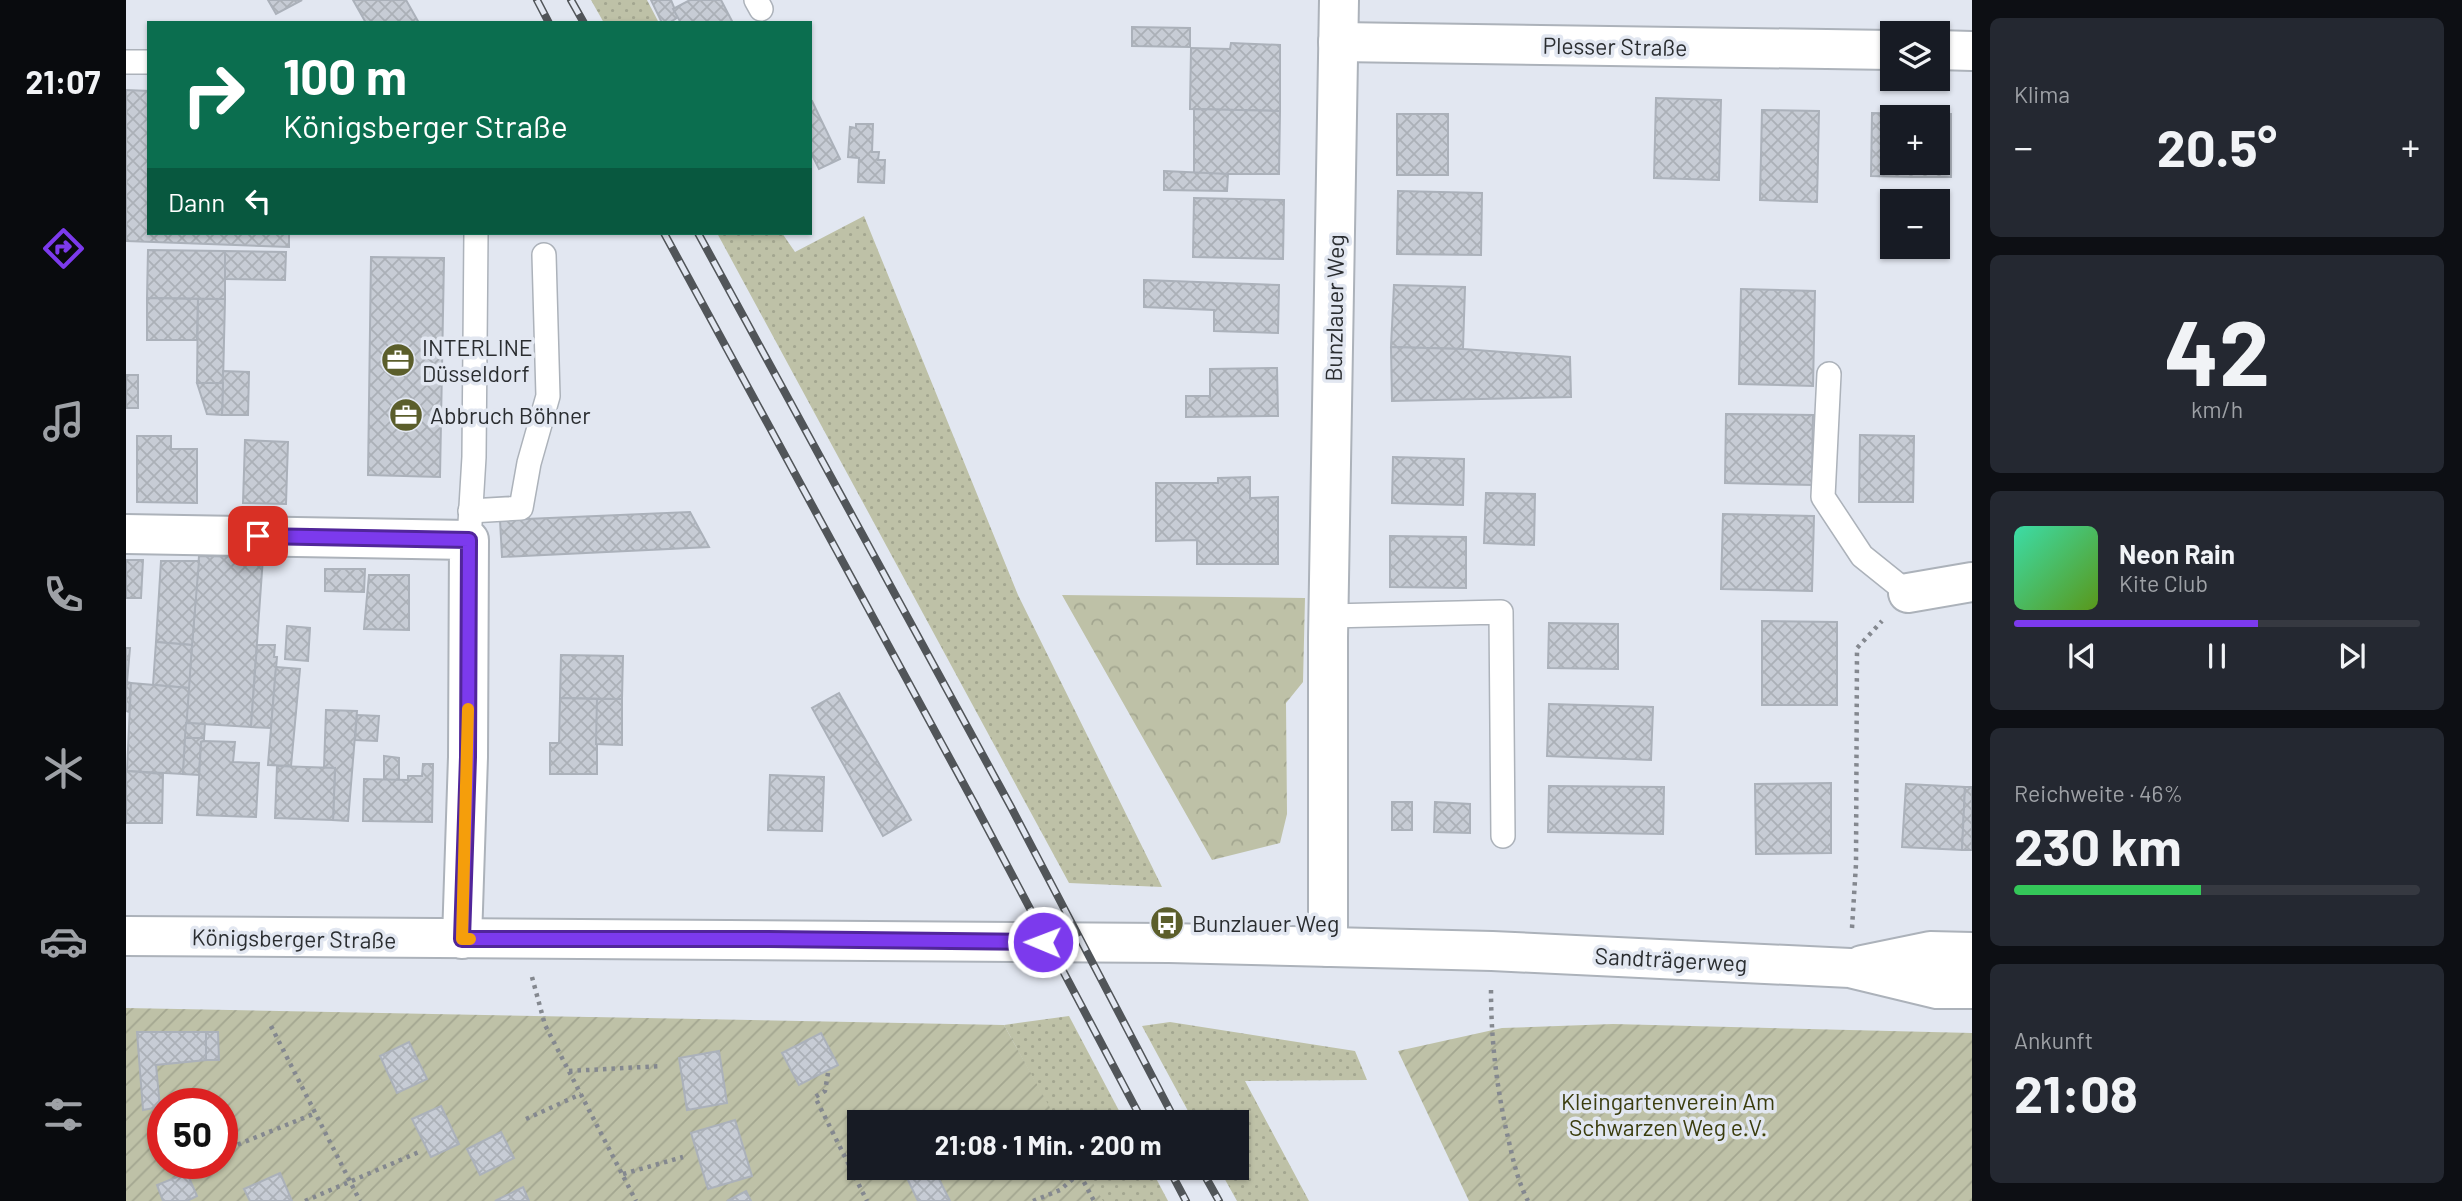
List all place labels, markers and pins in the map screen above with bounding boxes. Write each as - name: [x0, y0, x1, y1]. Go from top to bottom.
- place label: INTERLINE Düsseldorf: [422, 333, 533, 387]
- office icon: INTERLINE Düsseldorf: [379, 341, 417, 379]
- office icon: Abbruch Böhner: [387, 396, 425, 434]
- place label: Abbruch Böhner: [430, 401, 591, 429]
- pin: [228, 506, 288, 566]
- bus stop icon: Bunzlauer Weg: [1148, 904, 1186, 942]
- place label: Bunzlauer Weg: [1192, 909, 1339, 937]

